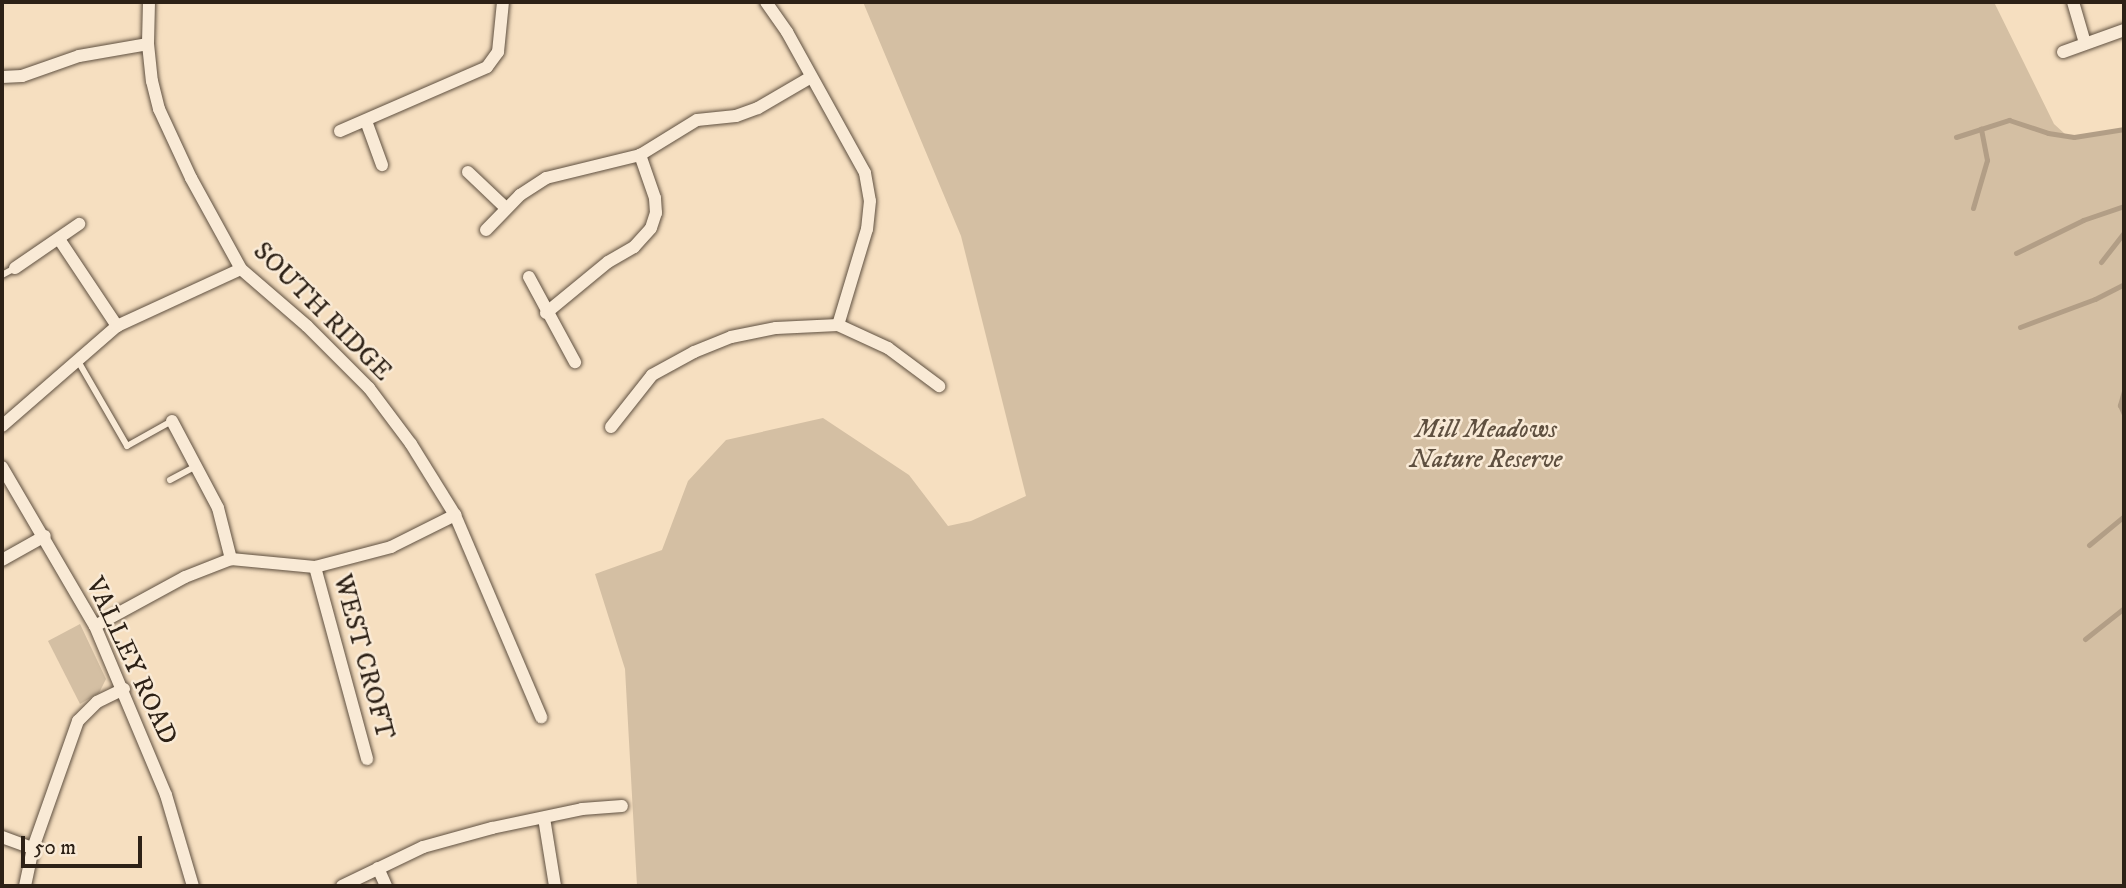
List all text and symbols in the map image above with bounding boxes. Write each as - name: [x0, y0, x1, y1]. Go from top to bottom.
- street label: SOUTH RIDGE: [246, 236, 398, 388]
- park label: Mill Meadows Nature Reserve: [1410, 414, 1562, 476]
- street label: WEST CROFT: [326, 571, 400, 743]
- street label: VALLEY ROAD: [79, 572, 183, 750]
- scale bar: [24, 822, 145, 866]
- text: 50 m: [34, 835, 76, 861]

